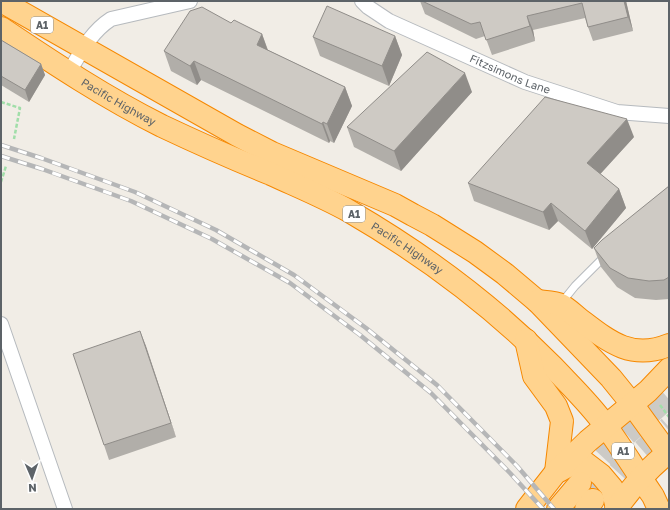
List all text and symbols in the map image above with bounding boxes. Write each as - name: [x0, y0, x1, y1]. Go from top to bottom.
- road number: A1: [31, 17, 53, 33]
- street label: Fitzsimons Lane: [468, 51, 552, 96]
- street label: Pacific Highway: [79, 75, 158, 128]
- road number: A1: [343, 206, 365, 222]
- street label: Pacific Highway: [369, 219, 446, 276]
- road number: A1: [612, 443, 634, 459]
- north arrow: [12, 458, 52, 498]
- text: N: [28, 482, 37, 495]

